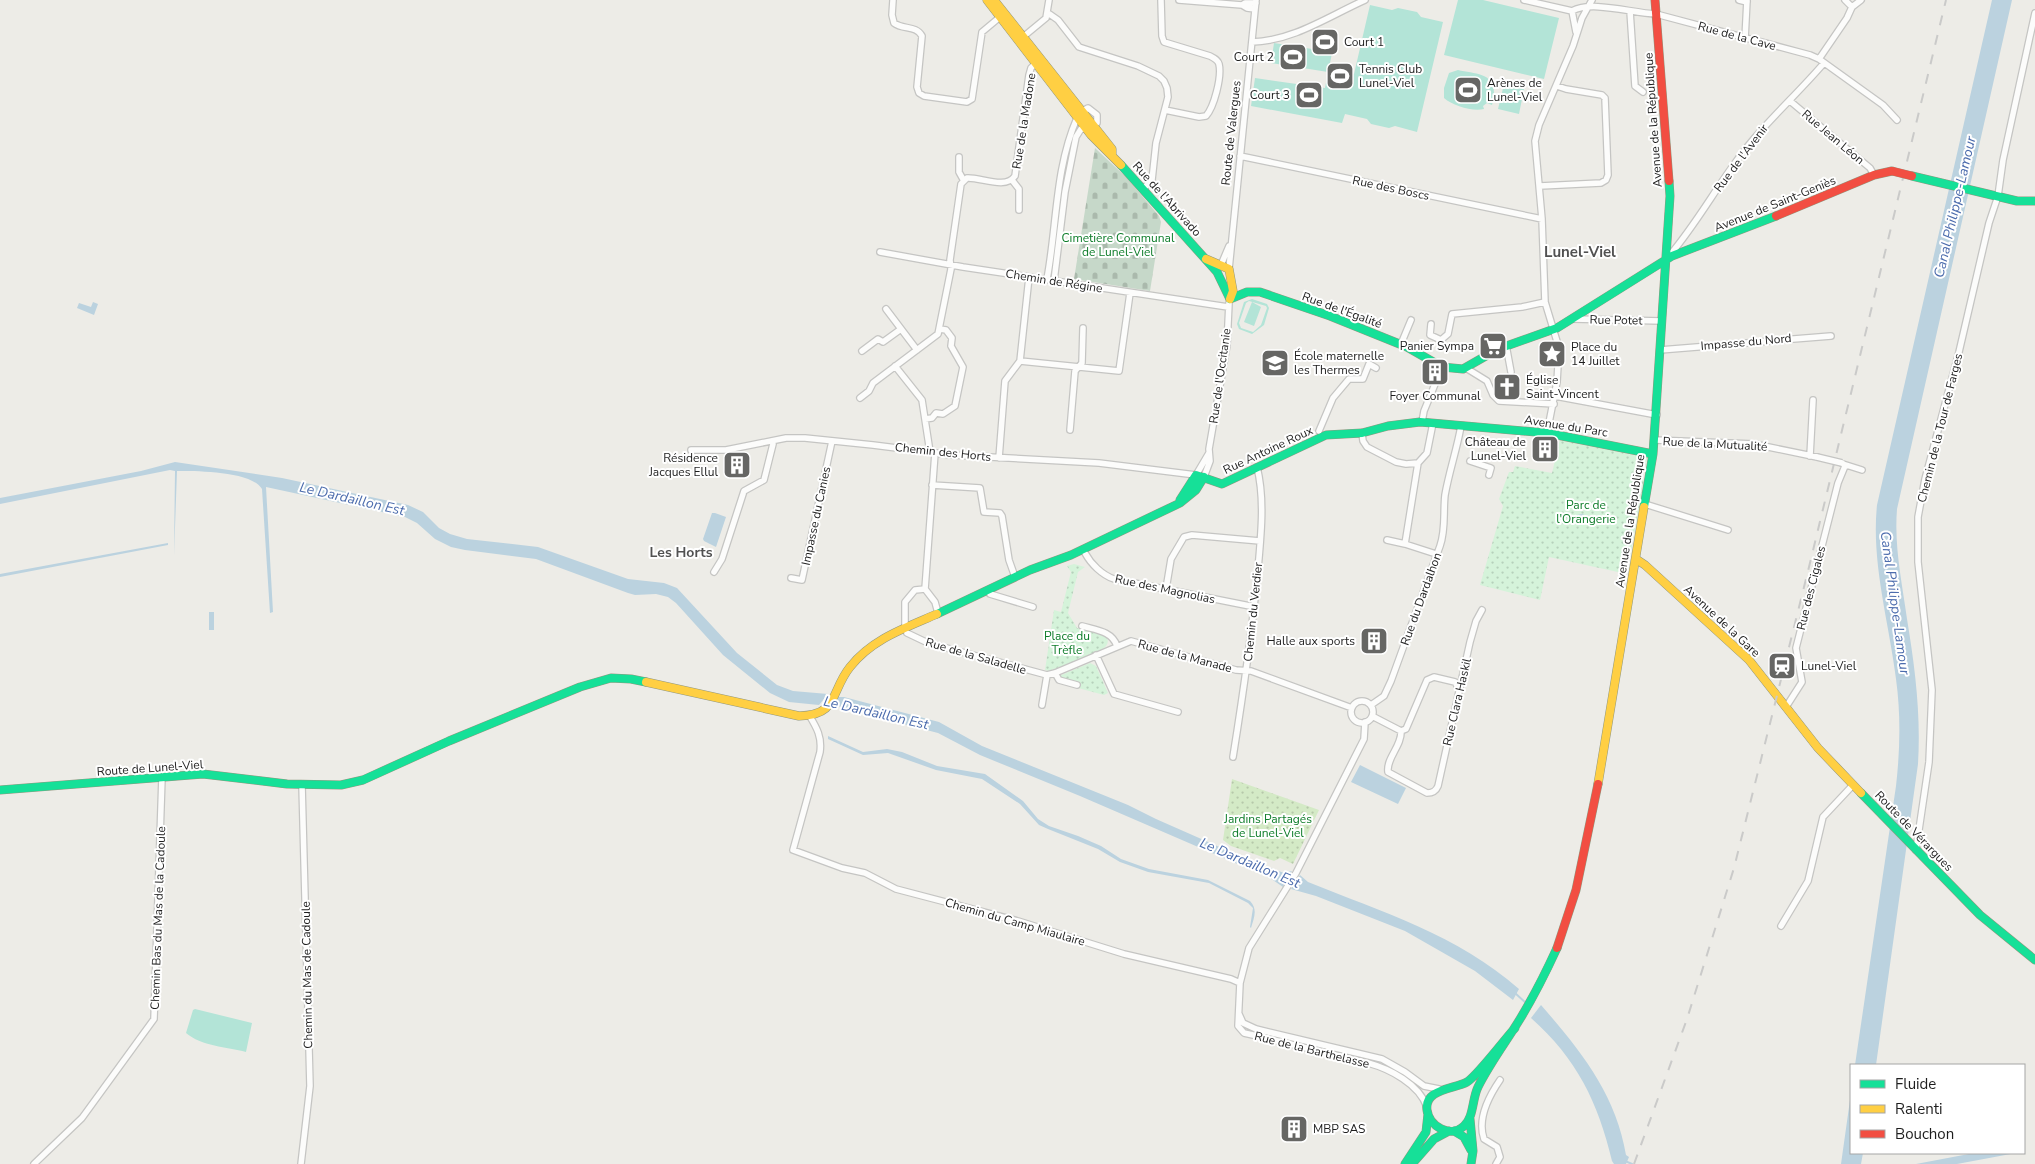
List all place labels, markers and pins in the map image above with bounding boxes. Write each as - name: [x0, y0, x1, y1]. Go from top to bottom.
- sports icon: Court 1: [1310, 27, 1340, 57]
- place label: Court 1: [1344, 34, 1384, 50]
- sports icon: Court 2: [1278, 42, 1308, 72]
- place label: Court 2: [1234, 49, 1274, 65]
- sports icon: Tennis Club Lunel-Viel: [1325, 61, 1355, 91]
- place label: Tennis Club Lunel-Viel: [1359, 61, 1422, 91]
- sports icon: Arènes de Lunel-Viel: [1453, 75, 1483, 105]
- place label: Arènes de Lunel-Viel: [1487, 75, 1543, 105]
- sports icon: Court 3: [1294, 80, 1324, 110]
- place label: Court 3: [1250, 87, 1290, 103]
- supermarket icon: Panier Sympa: [1478, 331, 1508, 361]
- place label: Panier Sympa: [1400, 338, 1474, 354]
- place icon: Place du 14 Juillet: [1537, 339, 1567, 369]
- place label: Place du 14 Juillet: [1571, 339, 1620, 369]
- school or university icon: École maternelle les Thermes: [1260, 348, 1290, 378]
- place label: École maternelle les Thermes: [1294, 348, 1384, 378]
- building icon: Foyer Communal: [1420, 357, 1450, 387]
- church icon: Église Saint-Vincent: [1492, 372, 1522, 402]
- place label: Église Saint-Vincent: [1526, 372, 1599, 402]
- place label: Foyer Communal: [1389, 388, 1481, 404]
- place label: Château de Lunel-Viel: [1465, 434, 1526, 464]
- building icon: Château de Lunel-Viel: [1530, 434, 1560, 464]
- place label: Résidence Jacques Ellul: [648, 450, 718, 480]
- building icon: Résidence Jacques Ellul: [722, 450, 752, 480]
- building icon: Halle aux sports: [1359, 626, 1389, 656]
- place label: Halle aux sports: [1266, 633, 1355, 649]
- station icon: Lunel-Viel: [1767, 651, 1797, 681]
- place label: Lunel-Viel: [1801, 658, 1857, 674]
- building icon: MBP SAS: [1279, 1114, 1309, 1144]
- place label: MBP SAS: [1313, 1121, 1365, 1137]

